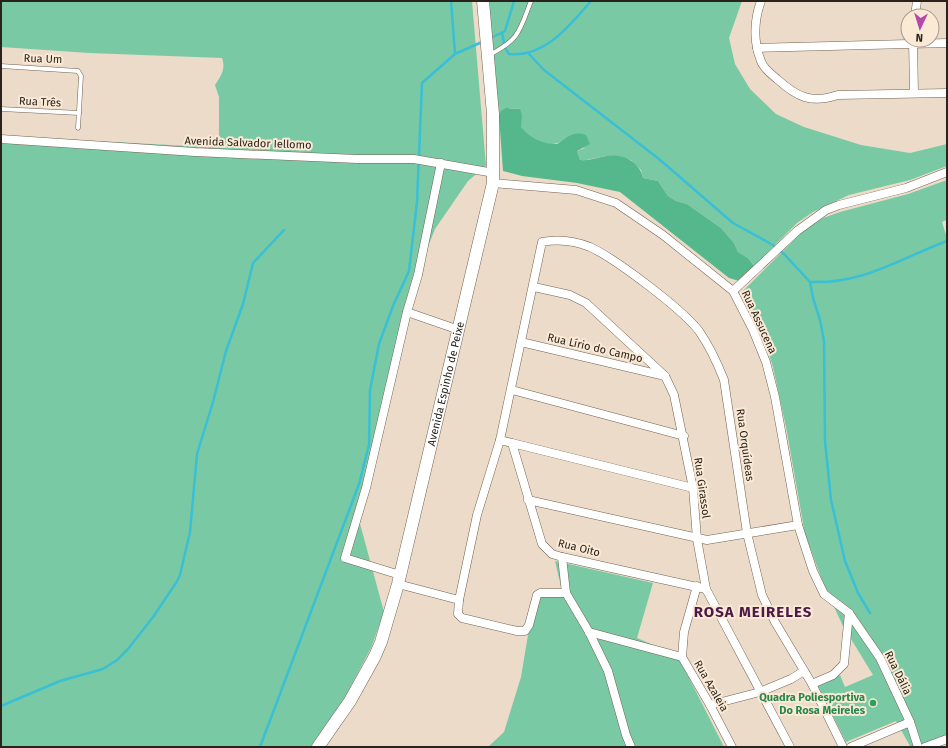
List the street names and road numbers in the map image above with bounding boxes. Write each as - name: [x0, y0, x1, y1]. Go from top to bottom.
- street label: Rua Um: [23, 52, 63, 66]
- street label: Rua Três: [19, 94, 61, 110]
- street label: Avenida Salvador Iellomo: [184, 134, 312, 152]
- street label: Rua Assucena: [739, 288, 779, 356]
- street label: Avenida Espinho de Peixe: [424, 320, 466, 447]
- street label: Rua Lírio do Campo: [546, 331, 644, 365]
- street label: Rua Orquídeas: [733, 408, 757, 482]
- street label: Rua Girassol: [691, 457, 713, 519]
- street label: Rua Oito: [557, 537, 601, 559]
- street label: Rua Dália: [882, 649, 914, 697]
- street label: Rua Azaleia: [691, 658, 731, 714]

